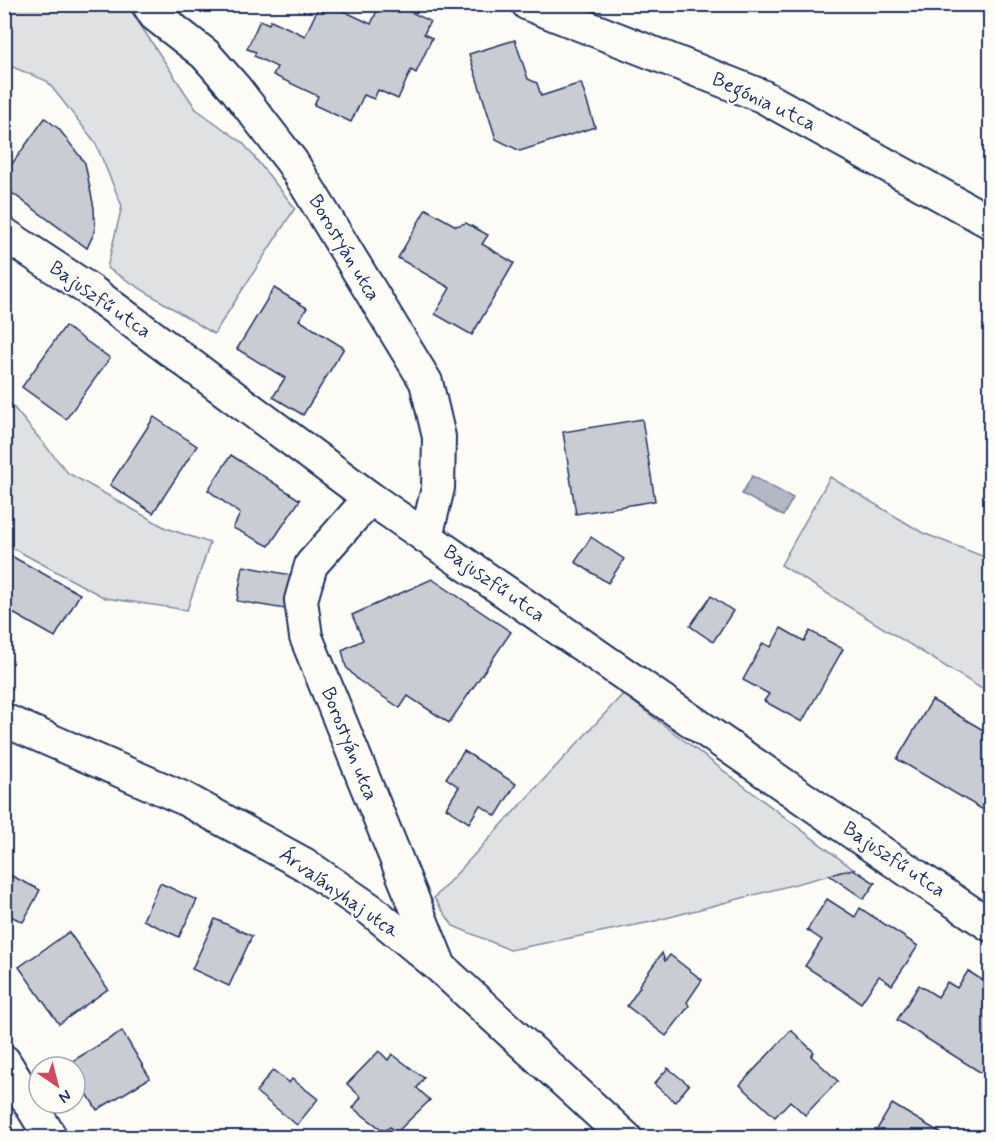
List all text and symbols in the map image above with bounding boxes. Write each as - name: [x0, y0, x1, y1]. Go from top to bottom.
- street label: Begónia utca: [707, 66, 821, 140]
- street label: Borostyán utca: [302, 190, 386, 306]
- street label: Bajuszfű utca: [44, 255, 156, 345]
- street label: Bajuszfű utca: [438, 539, 550, 629]
- street label: Borostyán utca: [314, 683, 384, 805]
- street label: Bajuszfű utca: [837, 816, 951, 904]
- street label: Árvalányhaj utca: [274, 842, 405, 945]
- north arrow: [27, 1055, 87, 1115]
- text: N: [54, 1084, 75, 1108]

